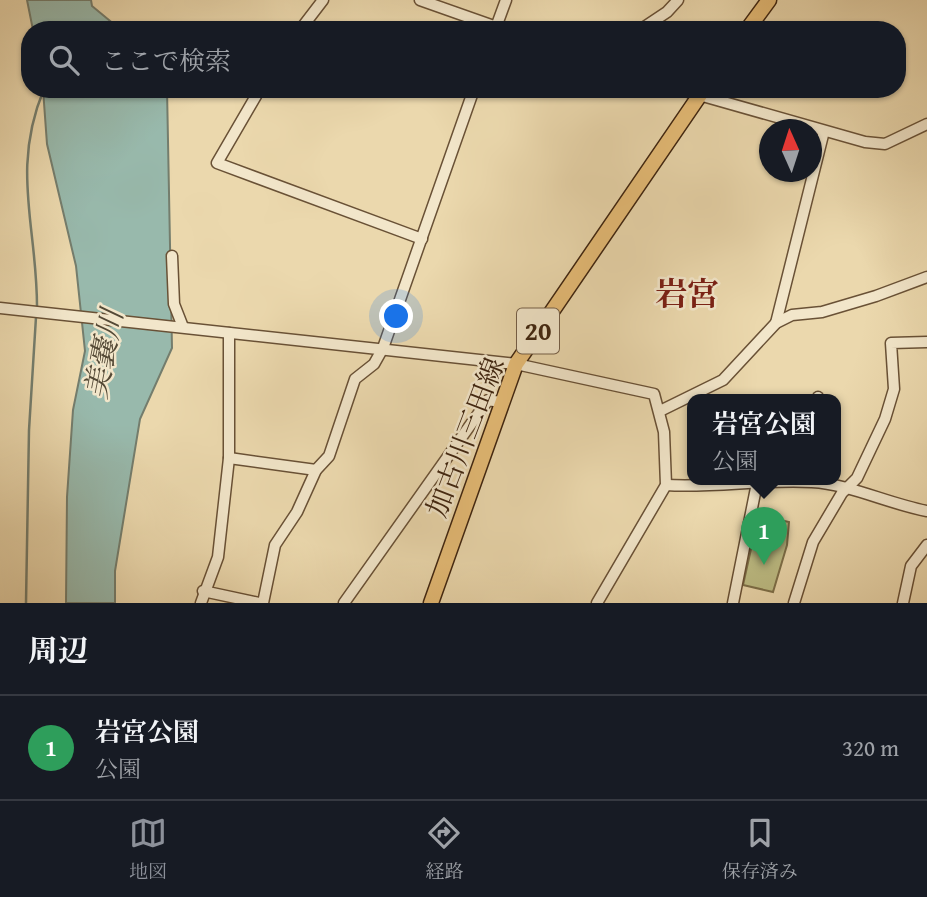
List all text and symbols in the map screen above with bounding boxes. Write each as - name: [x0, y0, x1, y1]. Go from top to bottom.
- search box: [21, 21, 906, 98]
- icon: search: [45, 41, 83, 79]
- text: ここで検索: [101, 41, 231, 80]
- north arrow: [759, 119, 822, 182]
- district label: 岩宮: [655, 270, 719, 317]
- your location: [379, 299, 413, 333]
- water label: 美嚢川: [73, 302, 134, 402]
- road number: 20: [517, 308, 559, 354]
- street label: 加古川三田線: [415, 351, 514, 523]
- popup: [687, 394, 841, 485]
- text: 岩宮公園: [712, 404, 816, 443]
- text: 公園: [712, 444, 758, 477]
- pin: 1: [741, 507, 787, 565]
- text: 周辺: [28, 628, 88, 672]
- text: 岩宮公園: [95, 712, 199, 751]
- text: 1: [45, 731, 57, 764]
- text: 320 m: [842, 731, 899, 764]
- text: 公園: [95, 752, 141, 785]
- tab: 地図: [129, 814, 167, 885]
- tab: 経路: [425, 814, 464, 885]
- tab: 保存済み: [722, 814, 798, 885]

